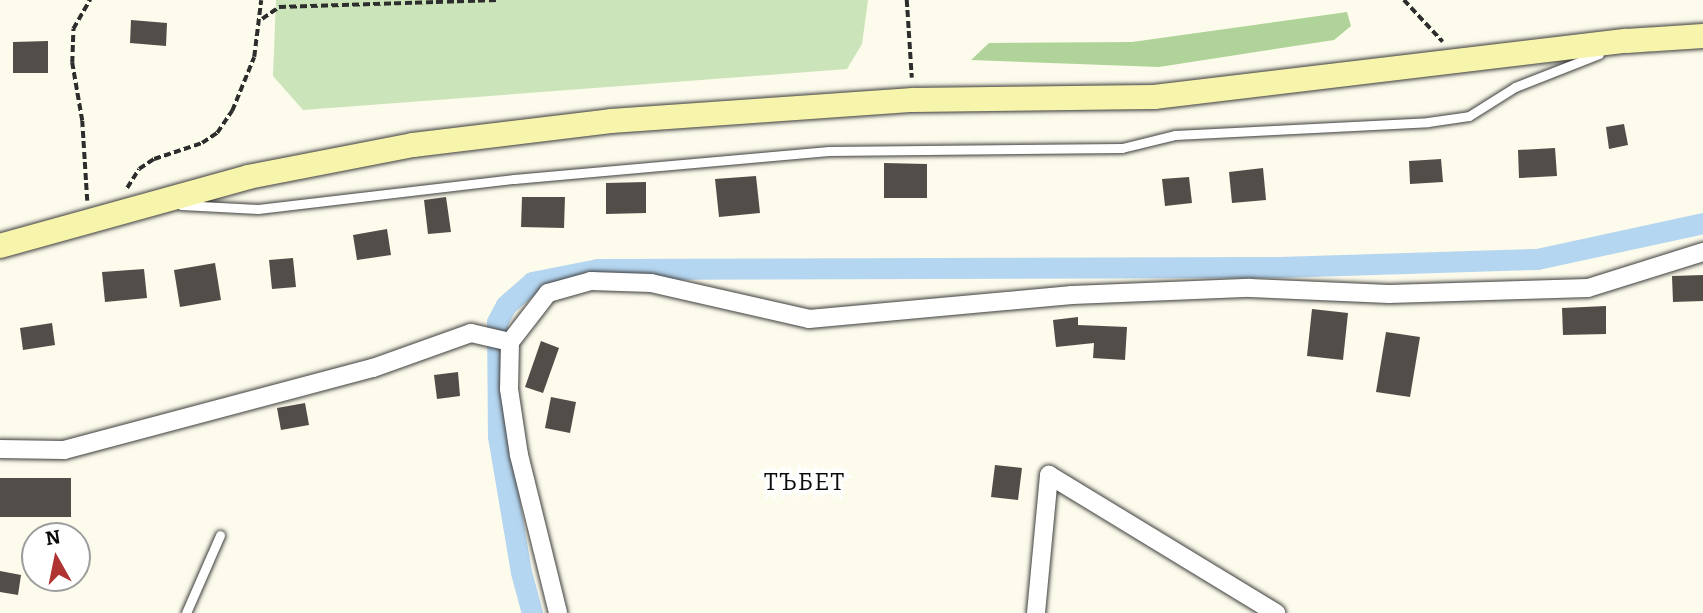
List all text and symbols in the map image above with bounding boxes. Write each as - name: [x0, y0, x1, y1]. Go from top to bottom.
- district label: ТЪБЕТ: [764, 469, 846, 497]
- north arrow: [21, 522, 91, 592]
- text: N: [44, 525, 62, 550]

